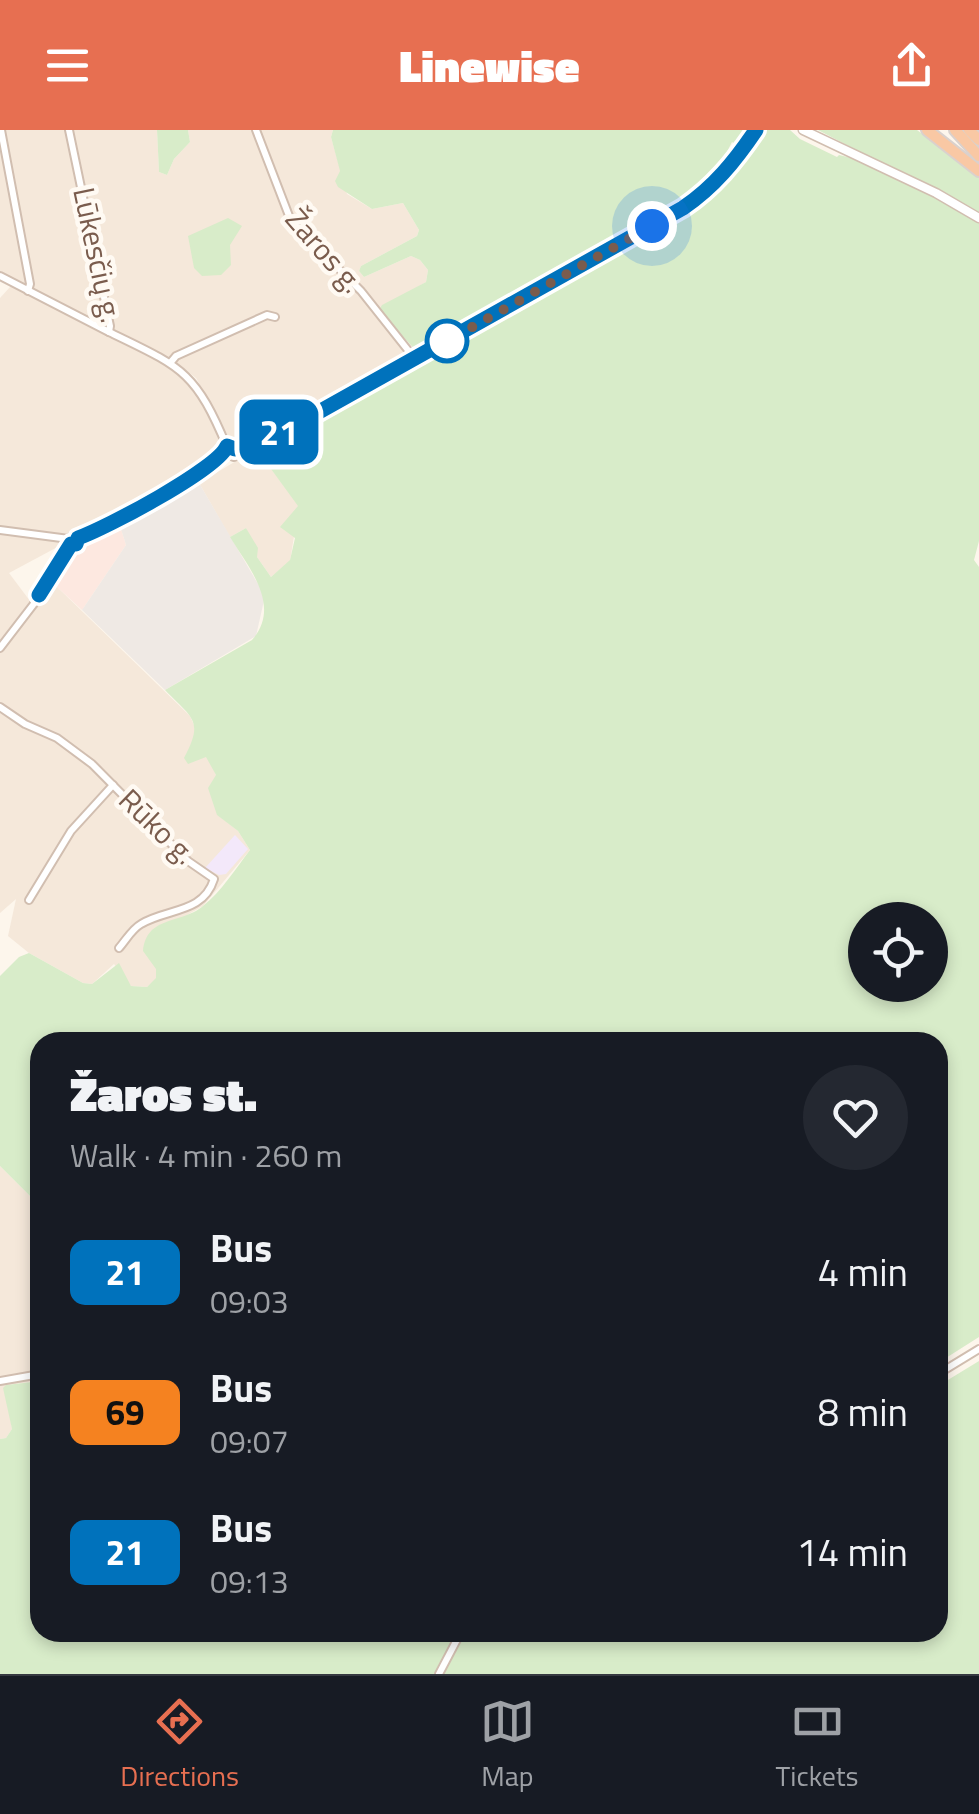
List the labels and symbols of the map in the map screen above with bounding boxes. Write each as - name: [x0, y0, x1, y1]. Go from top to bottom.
- street label: Lūkesčių g.: [61, 183, 135, 327]
- street label: Žaros g.: [275, 198, 375, 303]
- your location: [627, 201, 677, 251]
- unlabelled marker: [426, 320, 468, 362]
- line badge: 21: [234, 400, 324, 464]
- street label: Rūko g.: [108, 778, 207, 875]

